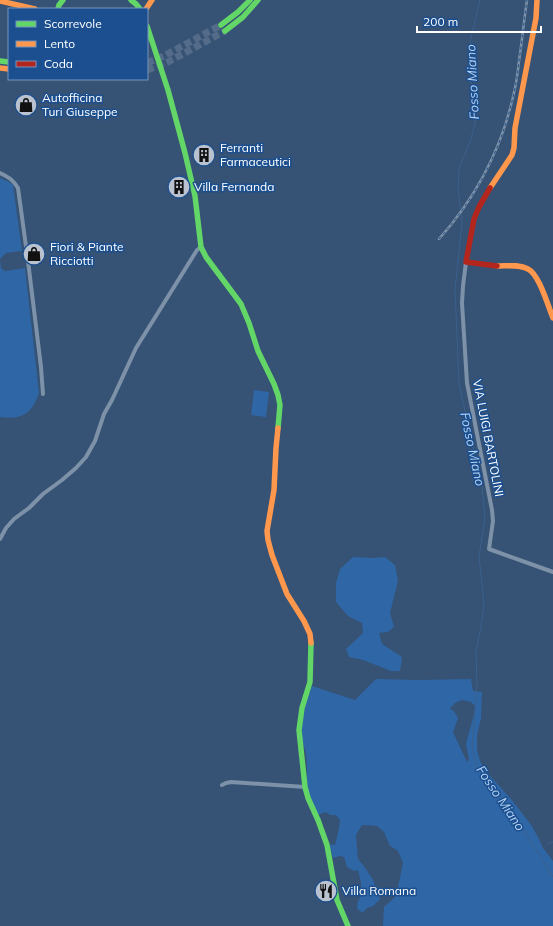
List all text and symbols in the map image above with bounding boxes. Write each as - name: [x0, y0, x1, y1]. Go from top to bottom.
- legend: [8, 8, 148, 80]
- scale bar: [417, 8, 541, 34]
- text: 200 m: [423, 14, 458, 29]
- text: Scorrevole: [44, 16, 102, 31]
- text: Lento: [44, 36, 75, 51]
- water label: Fosso Miano: [462, 44, 482, 120]
- text: Coda: [44, 56, 73, 71]
- place label: Autofficina Turi Giuseppe: [42, 90, 118, 119]
- shop icon: Autofficina Turi Giuseppe: [13, 92, 39, 118]
- place label: Ferranti Farmaceutici: [220, 140, 291, 169]
- building icon: Ferranti Farmaceutici: [191, 142, 217, 168]
- building icon: Villa Fernanda: [166, 174, 192, 200]
- place label: Villa Fernanda: [194, 179, 274, 194]
- place label: Fiori & Piante Ricciotti: [50, 239, 124, 268]
- shop icon: Fiori & Piante Ricciotti: [21, 241, 47, 267]
- street label: VIA LUIGI BARTOLINI: [470, 378, 507, 498]
- water label: Fosso Miano: [457, 411, 489, 487]
- water label: Fosso Miano: [473, 762, 529, 834]
- restaurant icon: Villa Romana: [313, 878, 339, 904]
- place label: Villa Romana: [342, 883, 416, 898]

